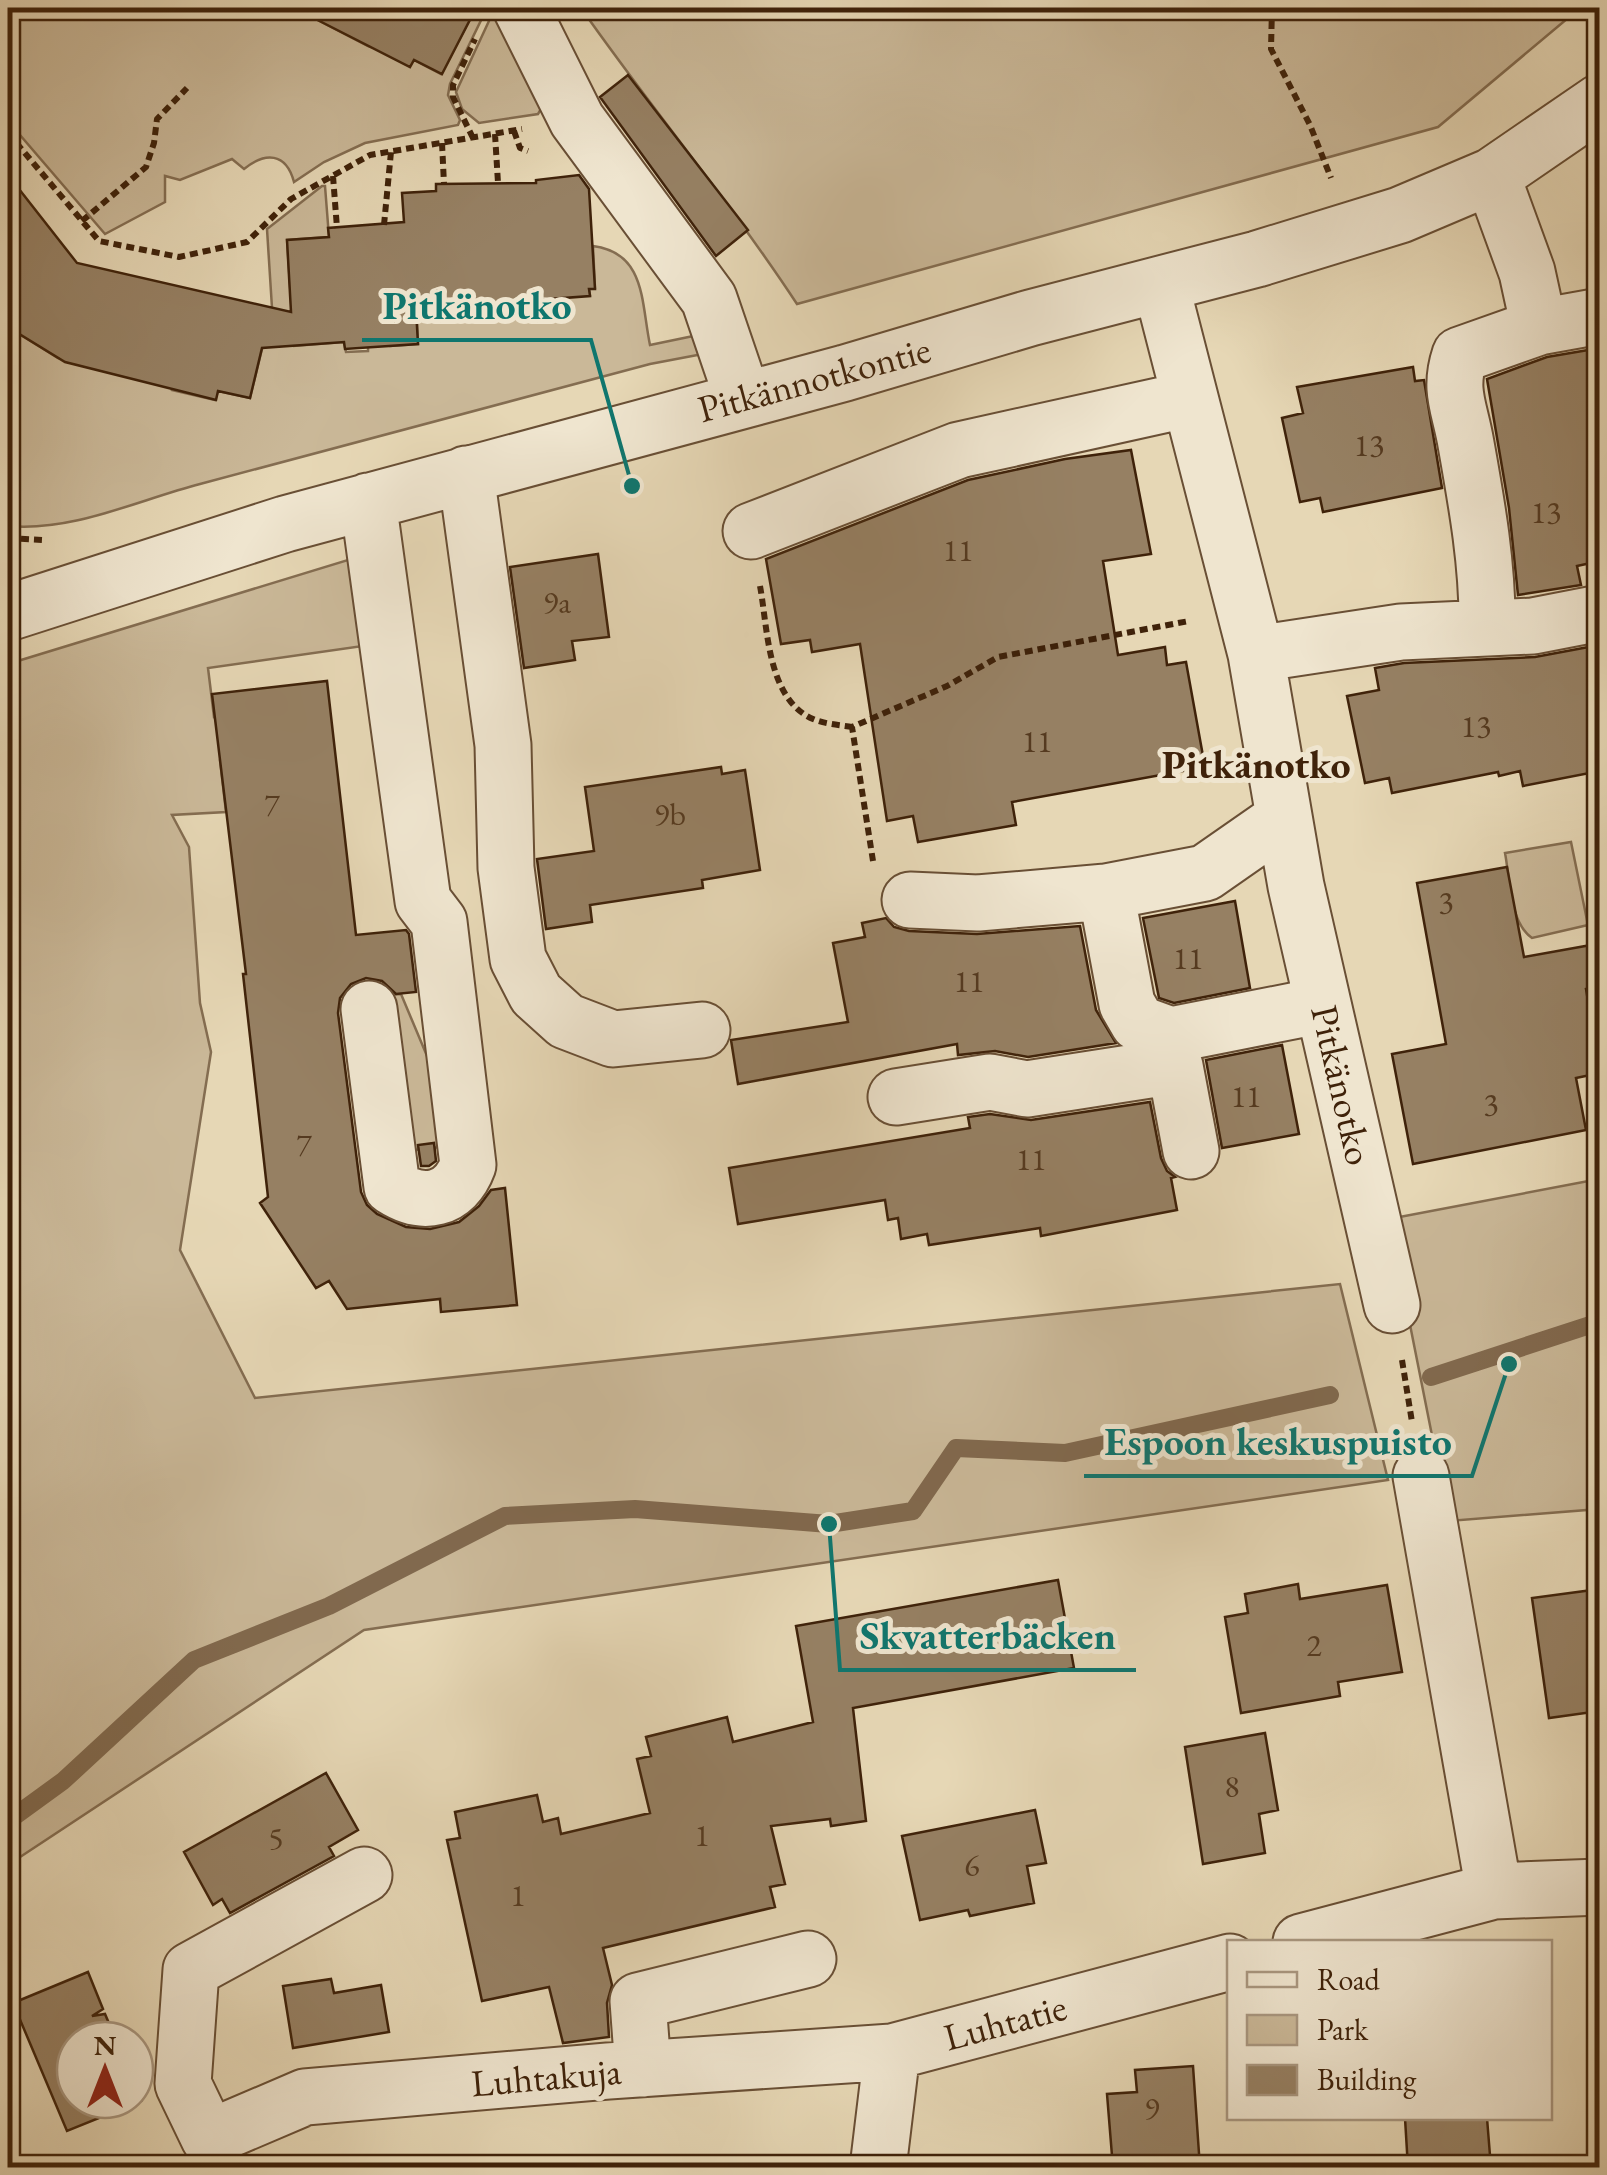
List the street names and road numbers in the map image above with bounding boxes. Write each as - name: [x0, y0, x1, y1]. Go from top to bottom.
- street label: Pitkännotkontie: [692, 324, 936, 433]
- street label: Pitkänotko: [1300, 1000, 1385, 1170]
- street label: Luhtatie: [938, 1982, 1072, 2061]
- street label: Luhtakuja: [469, 2045, 624, 2107]

